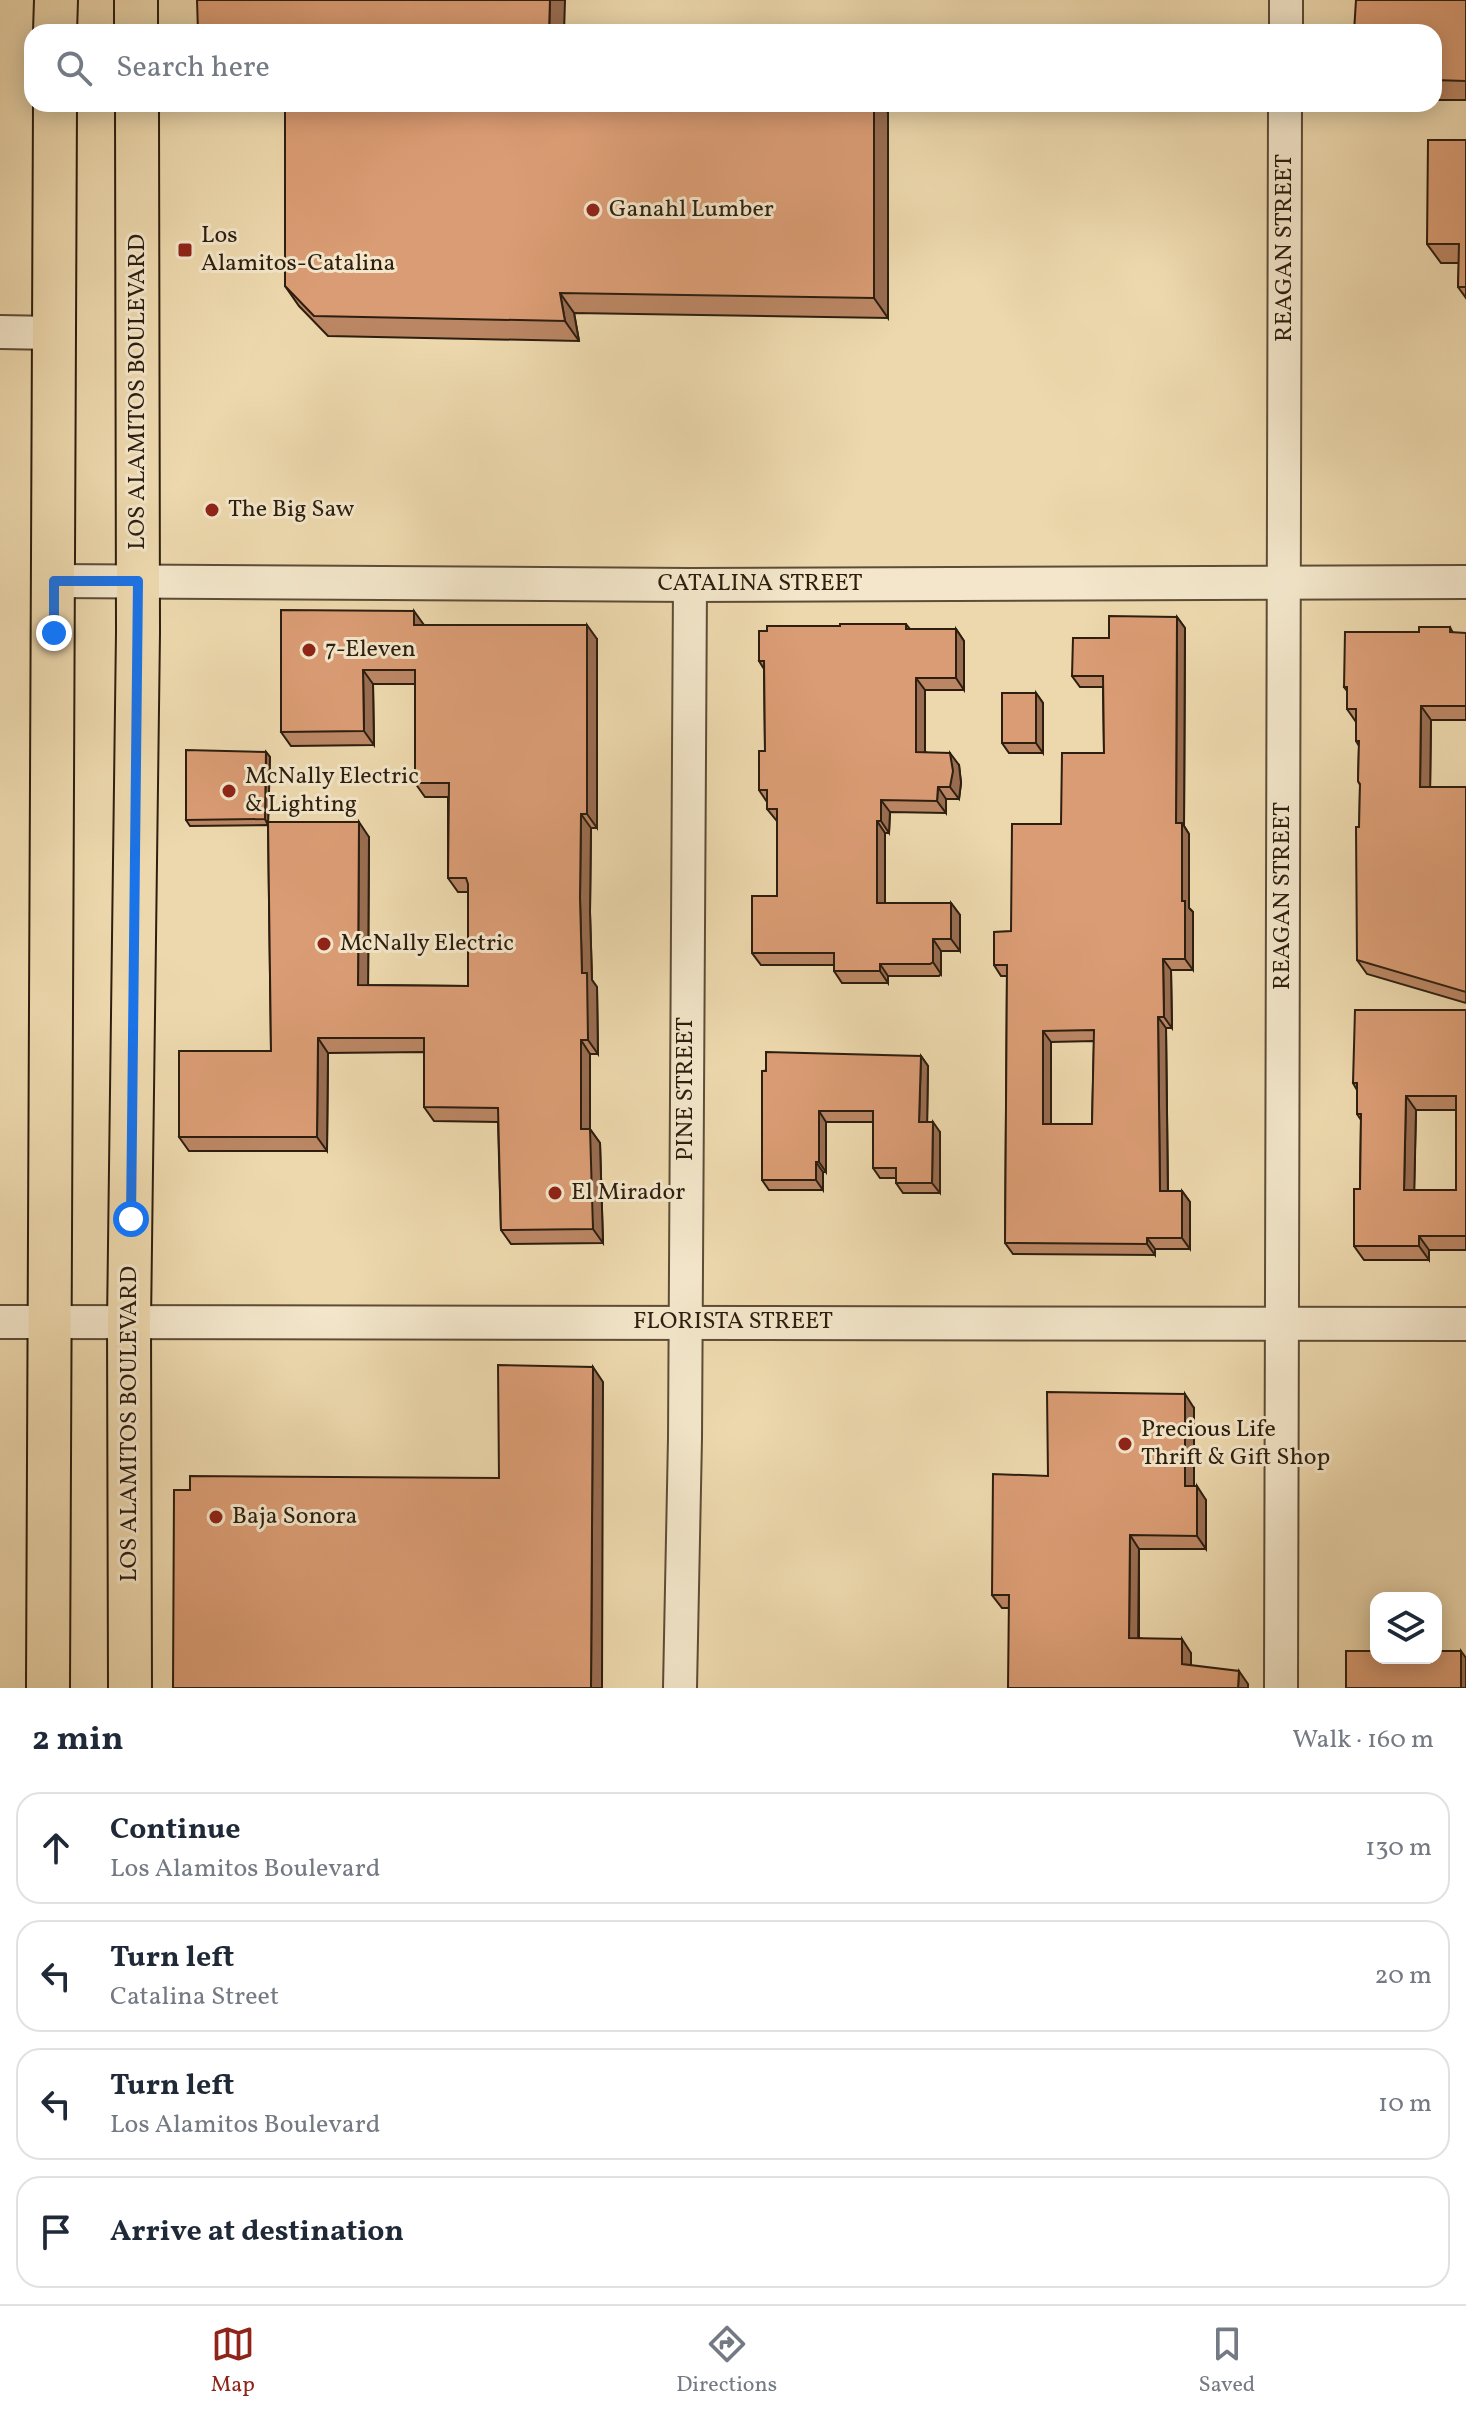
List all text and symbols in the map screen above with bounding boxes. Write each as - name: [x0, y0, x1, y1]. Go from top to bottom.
- search box: [24, 24, 1442, 112]
- icon: search: [52, 46, 96, 90]
- text: Search here: [116, 47, 270, 89]
- street label: REAGAN STREET: [1268, 154, 1302, 342]
- place label: Ganahl Lumber: [609, 193, 774, 227]
- marker: Ganahl Lumber: [584, 201, 602, 219]
- place label: Los Alamitos-Catalina: [201, 219, 396, 281]
- street label: LOS ALAMITOS BOULEVARD: [121, 234, 155, 550]
- marker: Los Alamitos-Catalina: [176, 241, 194, 259]
- place label: The Big Saw: [228, 493, 355, 527]
- marker: The Big Saw: [203, 501, 221, 519]
- street label: CATALINA STREET: [657, 567, 863, 601]
- route end: [36, 615, 72, 651]
- place label: 7-Eleven: [325, 633, 416, 667]
- marker: 7-Eleven: [300, 641, 318, 659]
- place label: McNally Electric & Lighting: [245, 760, 419, 822]
- marker: McNally Electric & Lighting: [220, 782, 238, 800]
- street label: REAGAN STREET: [1266, 802, 1300, 990]
- place label: McNally Electric: [340, 927, 514, 961]
- marker: McNally Electric: [315, 935, 333, 953]
- street label: PINE STREET: [669, 1017, 703, 1161]
- place label: El Mirador: [571, 1176, 685, 1210]
- marker: El Mirador: [546, 1184, 564, 1202]
- route start: [113, 1201, 149, 1237]
- street label: LOS ALAMITOS BOULEVARD: [113, 1266, 147, 1582]
- street label: FLORISTA STREET: [633, 1305, 833, 1339]
- place label: Precious Life Thrift & Gift Shop: [1141, 1413, 1330, 1475]
- marker: Precious Life Thrift & Gift Shop: [1116, 1435, 1134, 1453]
- place label: Baja Sonora: [232, 1500, 358, 1534]
- marker: Baja Sonora: [207, 1508, 225, 1526]
- map controls: [1370, 1592, 1442, 1664]
- button: layers: [1370, 1592, 1442, 1664]
- text: 2 min: [32, 1717, 124, 1764]
- text: Walk · 160 m: [1292, 1722, 1434, 1758]
- text: Continue: [110, 1809, 241, 1851]
- icon: ahead: [34, 1826, 78, 1870]
- text: 130 m: [1365, 1830, 1432, 1866]
- text: Los Alamitos Boulevard: [110, 1851, 380, 1887]
- text: Turn left: [110, 1937, 234, 1979]
- icon: left: [34, 1954, 78, 1998]
- text: 20 m: [1374, 1958, 1432, 1994]
- text: Catalina Street: [110, 1979, 279, 2015]
- text: Turn left: [110, 2065, 234, 2107]
- icon: left: [34, 2082, 78, 2126]
- text: 10 m: [1378, 2086, 1432, 2122]
- text: Los Alamitos Boulevard: [110, 2107, 380, 2143]
- icon: arrive: [34, 2210, 78, 2254]
- text: Arrive at destination: [110, 2211, 404, 2253]
- tab: Map: [211, 2322, 255, 2401]
- tab: Directions: [676, 2322, 777, 2401]
- tab: Saved: [1199, 2322, 1255, 2401]

